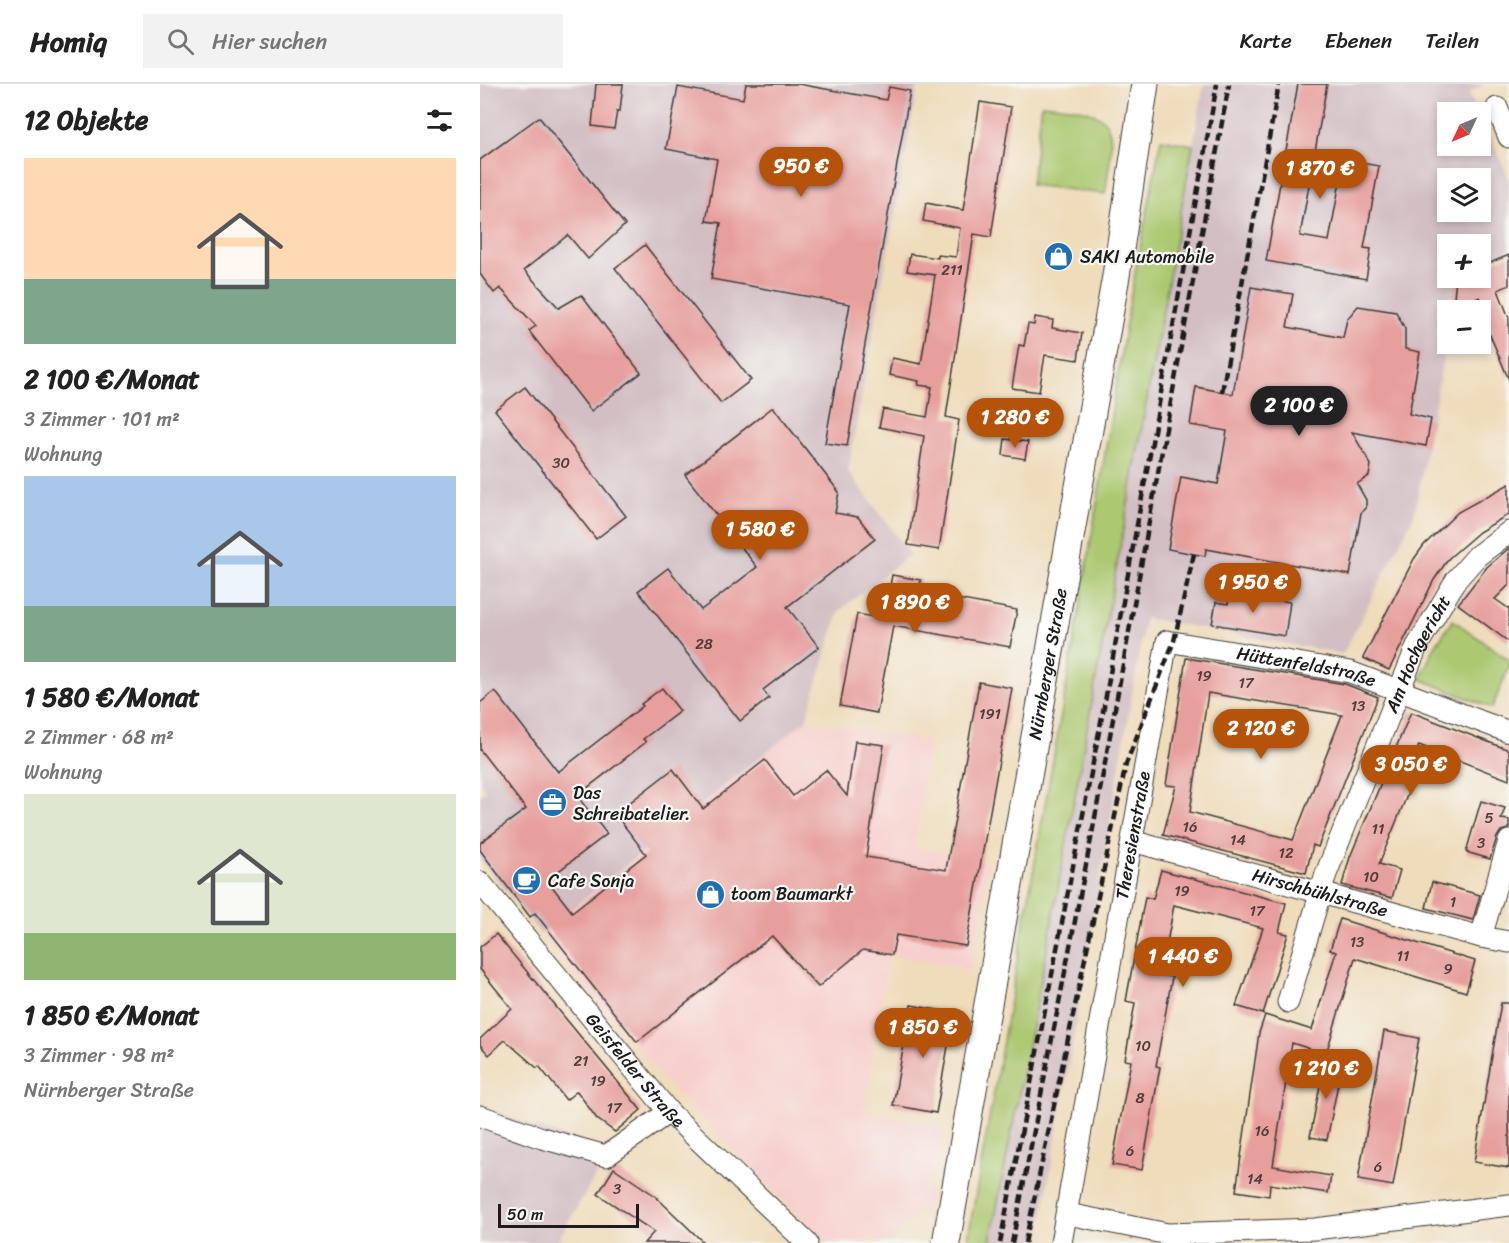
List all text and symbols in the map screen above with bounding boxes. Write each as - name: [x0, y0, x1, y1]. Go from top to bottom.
- search box: [143, 14, 563, 68]
- text: Homiq: [30, 17, 107, 66]
- text: Hier suchen: [212, 22, 327, 61]
- text: Karte: [1240, 22, 1292, 60]
- text: Ebenen: [1325, 22, 1392, 60]
- text: Teilen: [1425, 22, 1479, 60]
- icon: search: [164, 25, 197, 58]
- text: 12 Objekte: [24, 97, 148, 143]
- north arrow: [1437, 102, 1491, 156]
- map controls: [1437, 102, 1491, 354]
- icon: filters: [423, 104, 456, 137]
- pin: 950 €: [759, 147, 843, 198]
- text: 950 €: [773, 149, 829, 184]
- pin: 1 870 €: [1265, 149, 1375, 200]
- text: 1 870 €: [1286, 151, 1354, 186]
- button: layers: [1437, 168, 1491, 222]
- icon: home: [186, 197, 294, 305]
- button: +: [1437, 234, 1491, 288]
- shop icon: SAKI Automobile: [1043, 241, 1075, 273]
- place label: SAKI Automobile: [1080, 241, 1214, 273]
- house number: 211: [941, 257, 963, 283]
- button: −: [1437, 300, 1491, 354]
- text: 2 100 €/Monat: [24, 356, 200, 402]
- pin: 2 100 €: [1244, 386, 1354, 437]
- text: 2 100 €: [1264, 388, 1334, 423]
- pin: 1 280 €: [960, 398, 1070, 449]
- text: 1 280 €: [981, 400, 1049, 435]
- text: 3 Zimmer · 101 m²: [24, 402, 180, 437]
- text: Wohnung: [24, 437, 103, 472]
- house number: 30: [552, 450, 570, 476]
- pin: 1 580 €: [705, 510, 815, 561]
- text: 1 580 €: [725, 512, 795, 547]
- icon: home: [186, 515, 294, 623]
- pin: 1 950 €: [1198, 563, 1308, 614]
- text: 1 950 €: [1218, 565, 1288, 600]
- pin: 1 890 €: [860, 583, 970, 634]
- text: 1 890 €: [880, 585, 950, 620]
- street label: Nürnberger Straße: [1019, 586, 1077, 742]
- street label: Am Hochgericht: [1376, 589, 1460, 719]
- house number: 28: [695, 631, 713, 657]
- street label: Hüttenfeldstraße: [1234, 637, 1381, 696]
- house number: 19: [1196, 663, 1212, 689]
- house number: 17: [1238, 670, 1255, 696]
- text: 1 580 €/Monat: [24, 674, 200, 720]
- house number: 13: [1351, 693, 1365, 719]
- house number: 191: [979, 701, 1001, 727]
- pin: 2 120 €: [1206, 709, 1316, 760]
- text: 2 120 €: [1227, 711, 1295, 746]
- text: 2 Zimmer · 68 m²: [24, 720, 174, 755]
- pin: 3 050 €: [1356, 745, 1466, 796]
- text: 3 050 €: [1375, 747, 1447, 782]
- text: Wohnung: [24, 755, 103, 790]
- street label: Theresienstraße: [1106, 768, 1160, 902]
- place label: Das Schreibatelier.: [573, 777, 691, 830]
- office icon: Das Schreibatelier.: [536, 787, 568, 819]
- house number: 5: [1484, 805, 1494, 831]
- house number: 16: [1183, 814, 1197, 840]
- house number: 11: [1372, 816, 1384, 842]
- house number: 14: [1230, 827, 1246, 853]
- house number: 3: [1477, 830, 1485, 856]
- icon: home: [186, 833, 294, 941]
- house number: 12: [1278, 840, 1294, 866]
- street label: Hirschbühlstraße: [1249, 859, 1391, 927]
- house number: 10: [1363, 864, 1379, 890]
- cafe icon: Cafe Sonja: [511, 865, 543, 897]
- place label: Cafe Sonja: [548, 865, 634, 897]
- shop icon: toom Baumarkt: [694, 878, 726, 910]
- place label: toom Baumarkt: [731, 878, 853, 910]
- house number: 19: [1174, 878, 1190, 904]
- house number: 1: [1450, 889, 1456, 915]
- house number: 17: [1249, 898, 1266, 924]
- house number: 13: [1350, 929, 1364, 955]
- pin: 1 440 €: [1128, 937, 1238, 988]
- text: 1 440 €: [1148, 939, 1218, 974]
- house number: 11: [1397, 943, 1409, 969]
- house number: 9: [1443, 956, 1453, 982]
- text: 1 850 €/Monat: [24, 992, 200, 1038]
- street label: Geisfelder Straße: [577, 1005, 693, 1136]
- pin: 1 850 €: [868, 1008, 978, 1059]
- text: 1 850 €: [888, 1010, 958, 1045]
- house number: 10: [1135, 1033, 1151, 1059]
- text: 3 Zimmer · 98 m²: [24, 1038, 174, 1073]
- house number: 21: [573, 1048, 589, 1074]
- pin: 1 210 €: [1271, 1049, 1381, 1100]
- text: 1 210 €: [1293, 1051, 1359, 1086]
- house number: 19: [590, 1068, 606, 1094]
- text: Nürnberger Straße: [24, 1073, 194, 1108]
- house number: 8: [1135, 1085, 1145, 1111]
- house number: 17: [606, 1095, 623, 1121]
- house number: 16: [1255, 1118, 1269, 1144]
- house number: 6: [1126, 1138, 1134, 1164]
- house number: 6: [1374, 1154, 1382, 1180]
- house number: 14: [1247, 1166, 1263, 1192]
- house number: 3: [613, 1176, 621, 1202]
- text: 50 m: [507, 1200, 543, 1229]
- scale bar: [498, 1201, 639, 1228]

